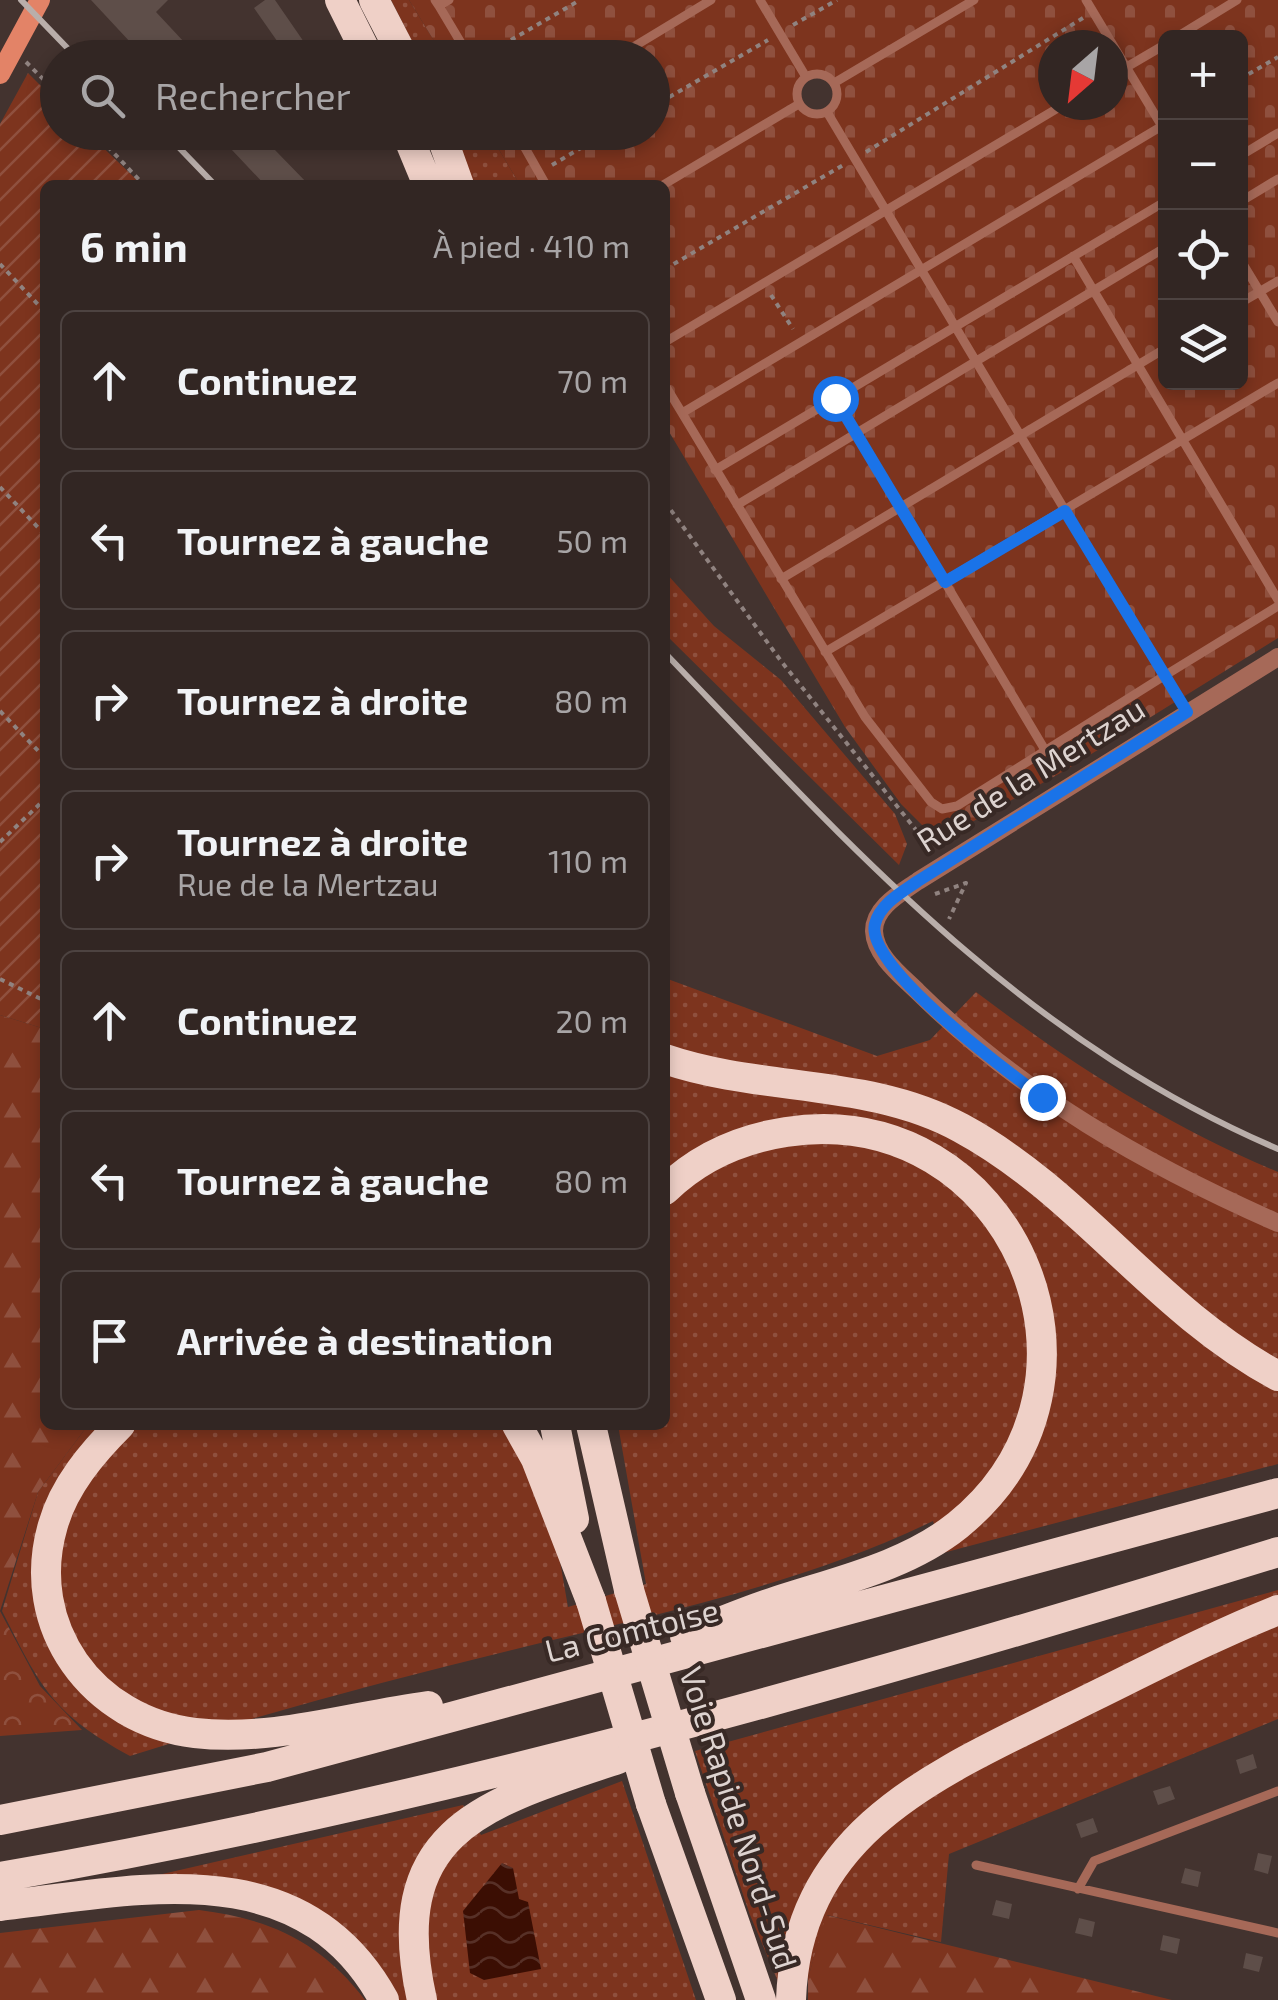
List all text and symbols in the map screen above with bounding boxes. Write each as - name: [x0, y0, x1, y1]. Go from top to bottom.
- north arrow: [1038, 30, 1128, 120]
- map controls: [1158, 30, 1248, 390]
- button: +: [1158, 30, 1248, 120]
- search box: [40, 40, 670, 150]
- icon: search: [75, 68, 130, 123]
- text: Rechercher: [155, 72, 351, 118]
- button: −: [1158, 120, 1248, 210]
- button: locate: [1158, 210, 1248, 300]
- text: 6 min: [80, 220, 188, 270]
- text: À pied · 410 m: [433, 226, 630, 264]
- button: layers: [1158, 300, 1248, 390]
- icon: ahead: [82, 353, 137, 408]
- text: Continuez: [177, 357, 357, 403]
- text: 70 m: [557, 361, 628, 399]
- route start: [813, 376, 859, 422]
- icon: left: [82, 513, 137, 568]
- text: Tournez à gauche: [177, 517, 489, 563]
- text: 50 m: [556, 521, 628, 559]
- icon: right: [82, 673, 137, 728]
- text: Tournez à droite: [177, 677, 468, 723]
- text: 80 m: [554, 681, 628, 719]
- street label: Rue de la Mertzau: [909, 688, 1151, 859]
- text: Tournez à droite: [177, 818, 468, 864]
- icon: right: [82, 833, 137, 888]
- text: 110 m: [548, 841, 628, 879]
- text: Rue de la Mertzau: [177, 864, 439, 902]
- icon: ahead: [82, 993, 137, 1048]
- text: Continuez: [177, 997, 357, 1043]
- text: 20 m: [556, 1001, 628, 1039]
- route end: [1020, 1075, 1066, 1121]
- icon: left: [82, 1153, 137, 1208]
- text: Tournez à gauche: [177, 1157, 489, 1203]
- text: 80 m: [554, 1161, 628, 1199]
- icon: arrive: [82, 1313, 137, 1368]
- text: Arrivée à destination: [177, 1317, 553, 1363]
- street label: La Comtoise: [541, 1589, 722, 1669]
- street label: Voie Rapide Nord-Sud: [673, 1662, 807, 1973]

